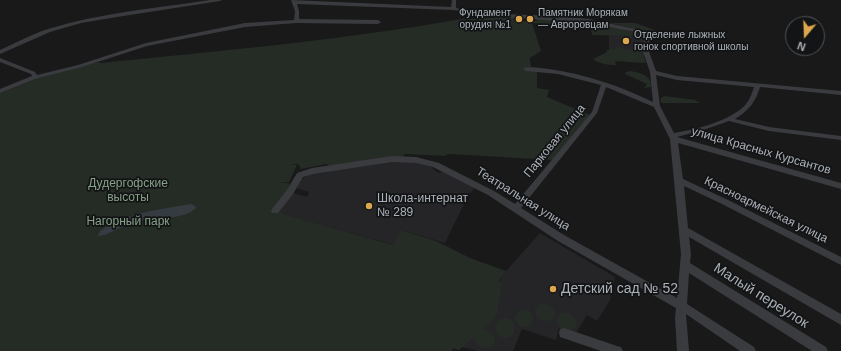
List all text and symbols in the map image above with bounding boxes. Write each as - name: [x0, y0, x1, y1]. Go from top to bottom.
- place label: Фундамент орудия №1: [459, 7, 511, 30]
- place label: Памятник Морякам — Авроровцам: [538, 7, 628, 30]
- marker: Фундамент орудия №1: [514, 14, 524, 24]
- marker: Памятник Морякам — Авроровцам: [525, 14, 535, 24]
- north arrow: [785, 16, 825, 56]
- place label: Отделение лыжных гонок спортивной школы: [634, 29, 748, 52]
- marker: Отделение лыжных гонок спортивной школы: [621, 36, 631, 46]
- text: N: [796, 39, 807, 53]
- street label: Парковая улица: [521, 102, 589, 180]
- street label: улица Красных Курсантов: [690, 124, 832, 178]
- street label: Театральная улица: [473, 164, 573, 234]
- street label: Красноармейская улица: [702, 174, 830, 246]
- park label: Дудергофские высоты: [88, 177, 168, 205]
- place label: Школа-интернат № 289: [377, 192, 468, 220]
- marker: Школа-интернат № 289: [364, 201, 374, 211]
- park label: Нагорный парк: [86, 215, 170, 229]
- street label: Малый переулок: [710, 260, 812, 332]
- place label: Детский сад № 52: [561, 281, 678, 297]
- marker: Детский сад № 52: [548, 284, 558, 294]

